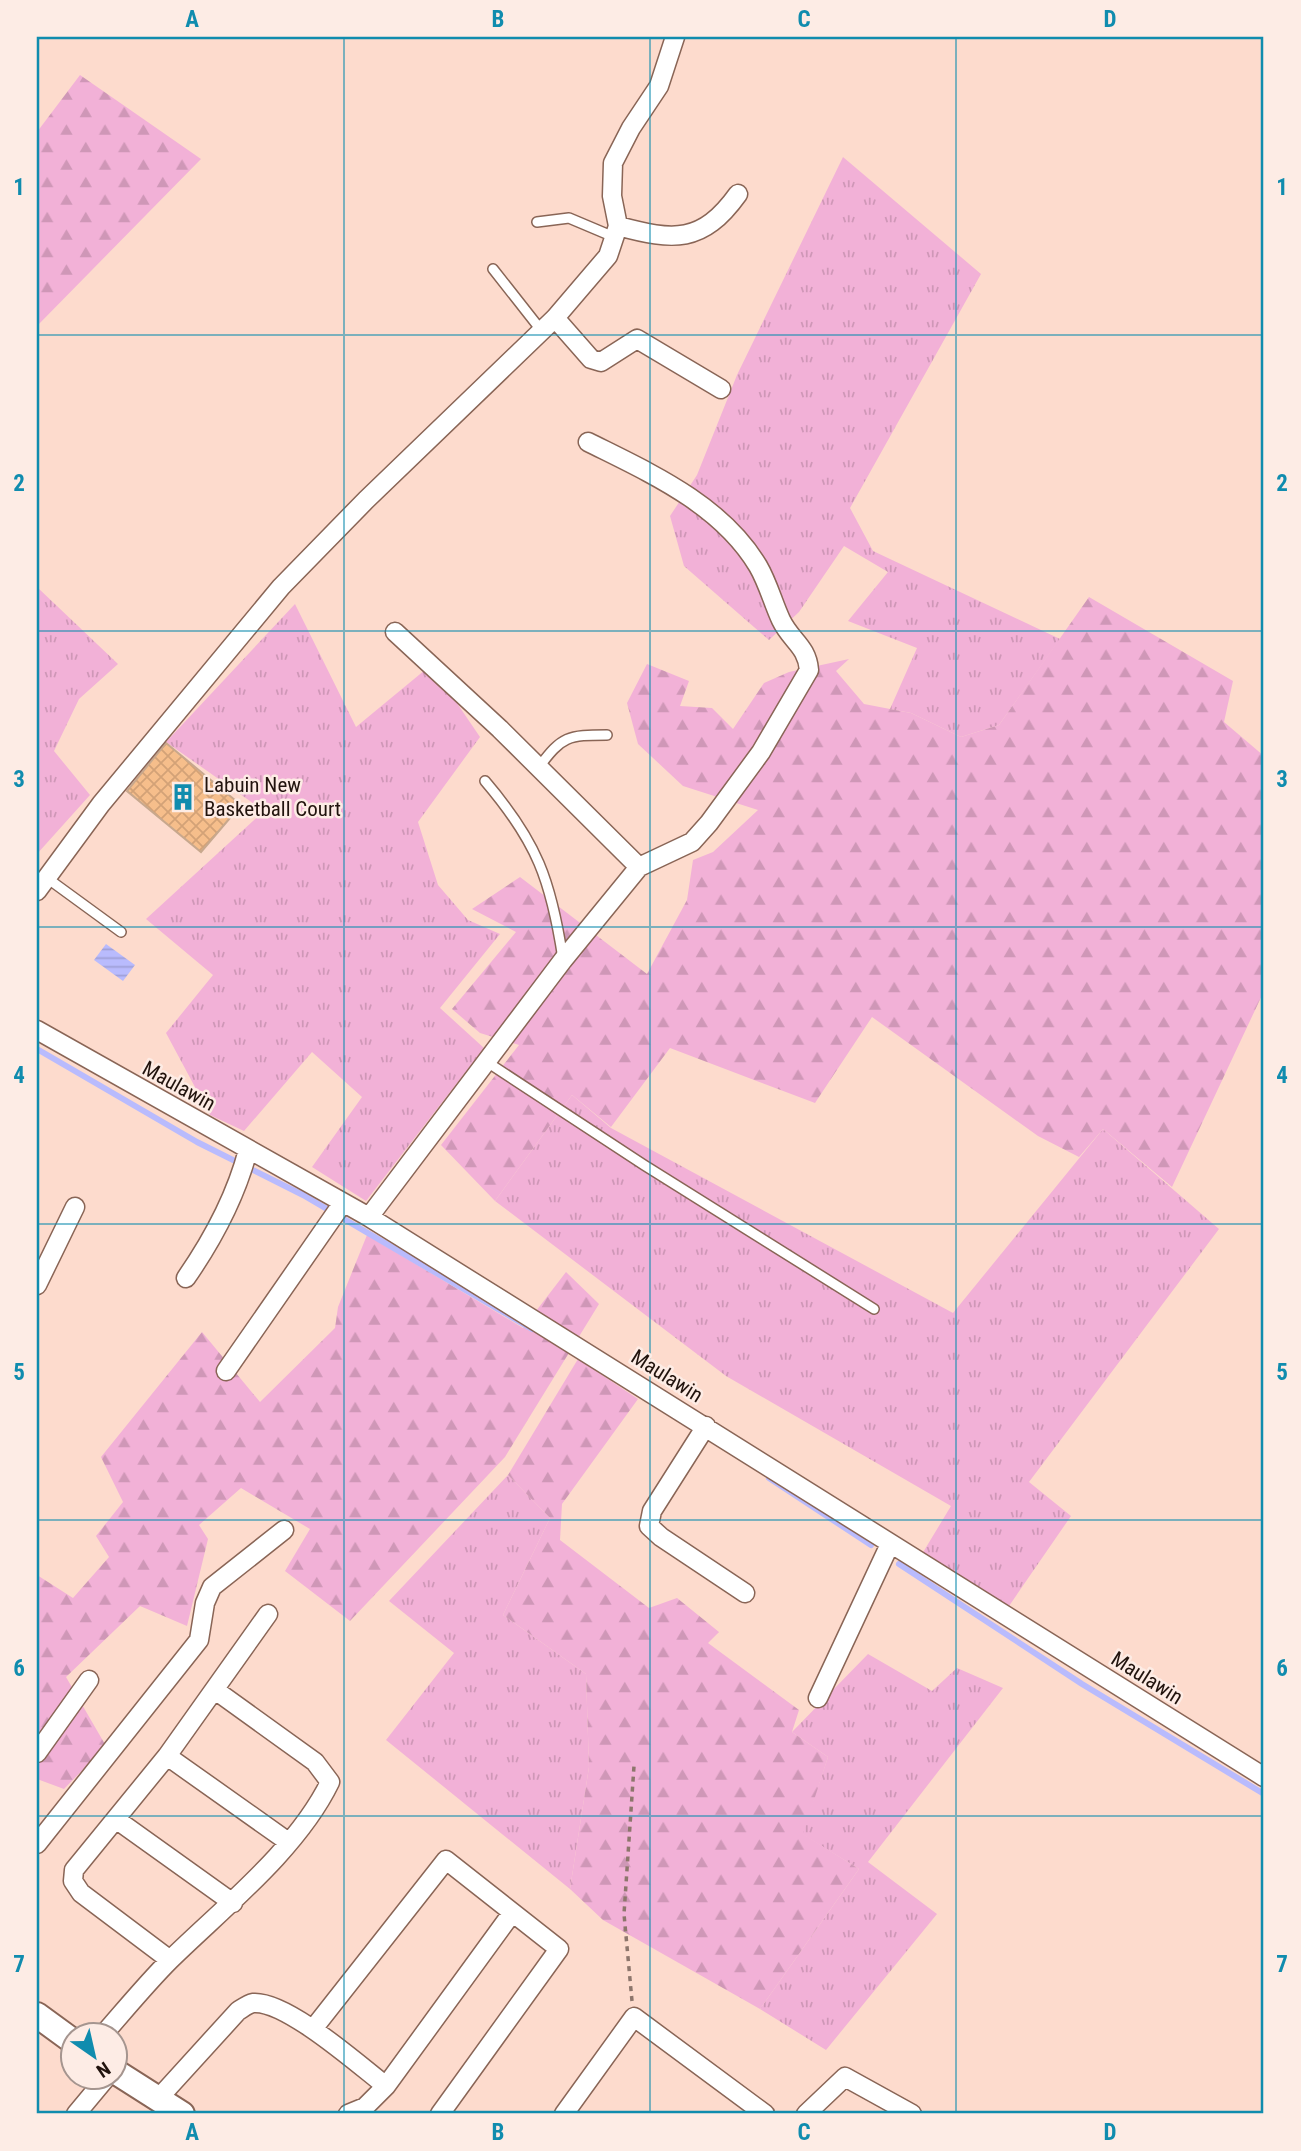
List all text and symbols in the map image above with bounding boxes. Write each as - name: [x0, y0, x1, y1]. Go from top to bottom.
- text: A: [185, 6, 199, 33]
- text: B: [492, 6, 504, 33]
- text: C: [797, 6, 811, 33]
- text: D: [1104, 6, 1117, 33]
- text: 1: [13, 174, 25, 201]
- text: 1: [1276, 174, 1288, 201]
- text: 2: [13, 470, 25, 497]
- text: 2: [1276, 470, 1288, 497]
- text: 3: [13, 766, 25, 793]
- text: 3: [1276, 766, 1288, 793]
- place label: Labuin New Basketball Court: [204, 773, 341, 821]
- building icon: Labuin New Basketball Court: [168, 782, 198, 812]
- street label: Maulawin: [138, 1056, 220, 1116]
- text: 4: [13, 1062, 25, 1089]
- text: 4: [1276, 1062, 1288, 1089]
- street label: Maulawin: [627, 1345, 707, 1407]
- text: 5: [13, 1359, 25, 1386]
- text: 5: [1276, 1359, 1288, 1386]
- street label: Maulawin: [1107, 1647, 1187, 1709]
- text: 6: [13, 1655, 25, 1682]
- text: 6: [1276, 1655, 1288, 1682]
- text: 7: [13, 1951, 25, 1978]
- text: 7: [1276, 1951, 1288, 1978]
- north arrow: [60, 2022, 130, 2092]
- text: N: [92, 2057, 114, 2082]
- text: A: [185, 2119, 199, 2146]
- text: B: [492, 2119, 504, 2146]
- text: C: [797, 2119, 811, 2146]
- text: D: [1104, 2119, 1117, 2146]

